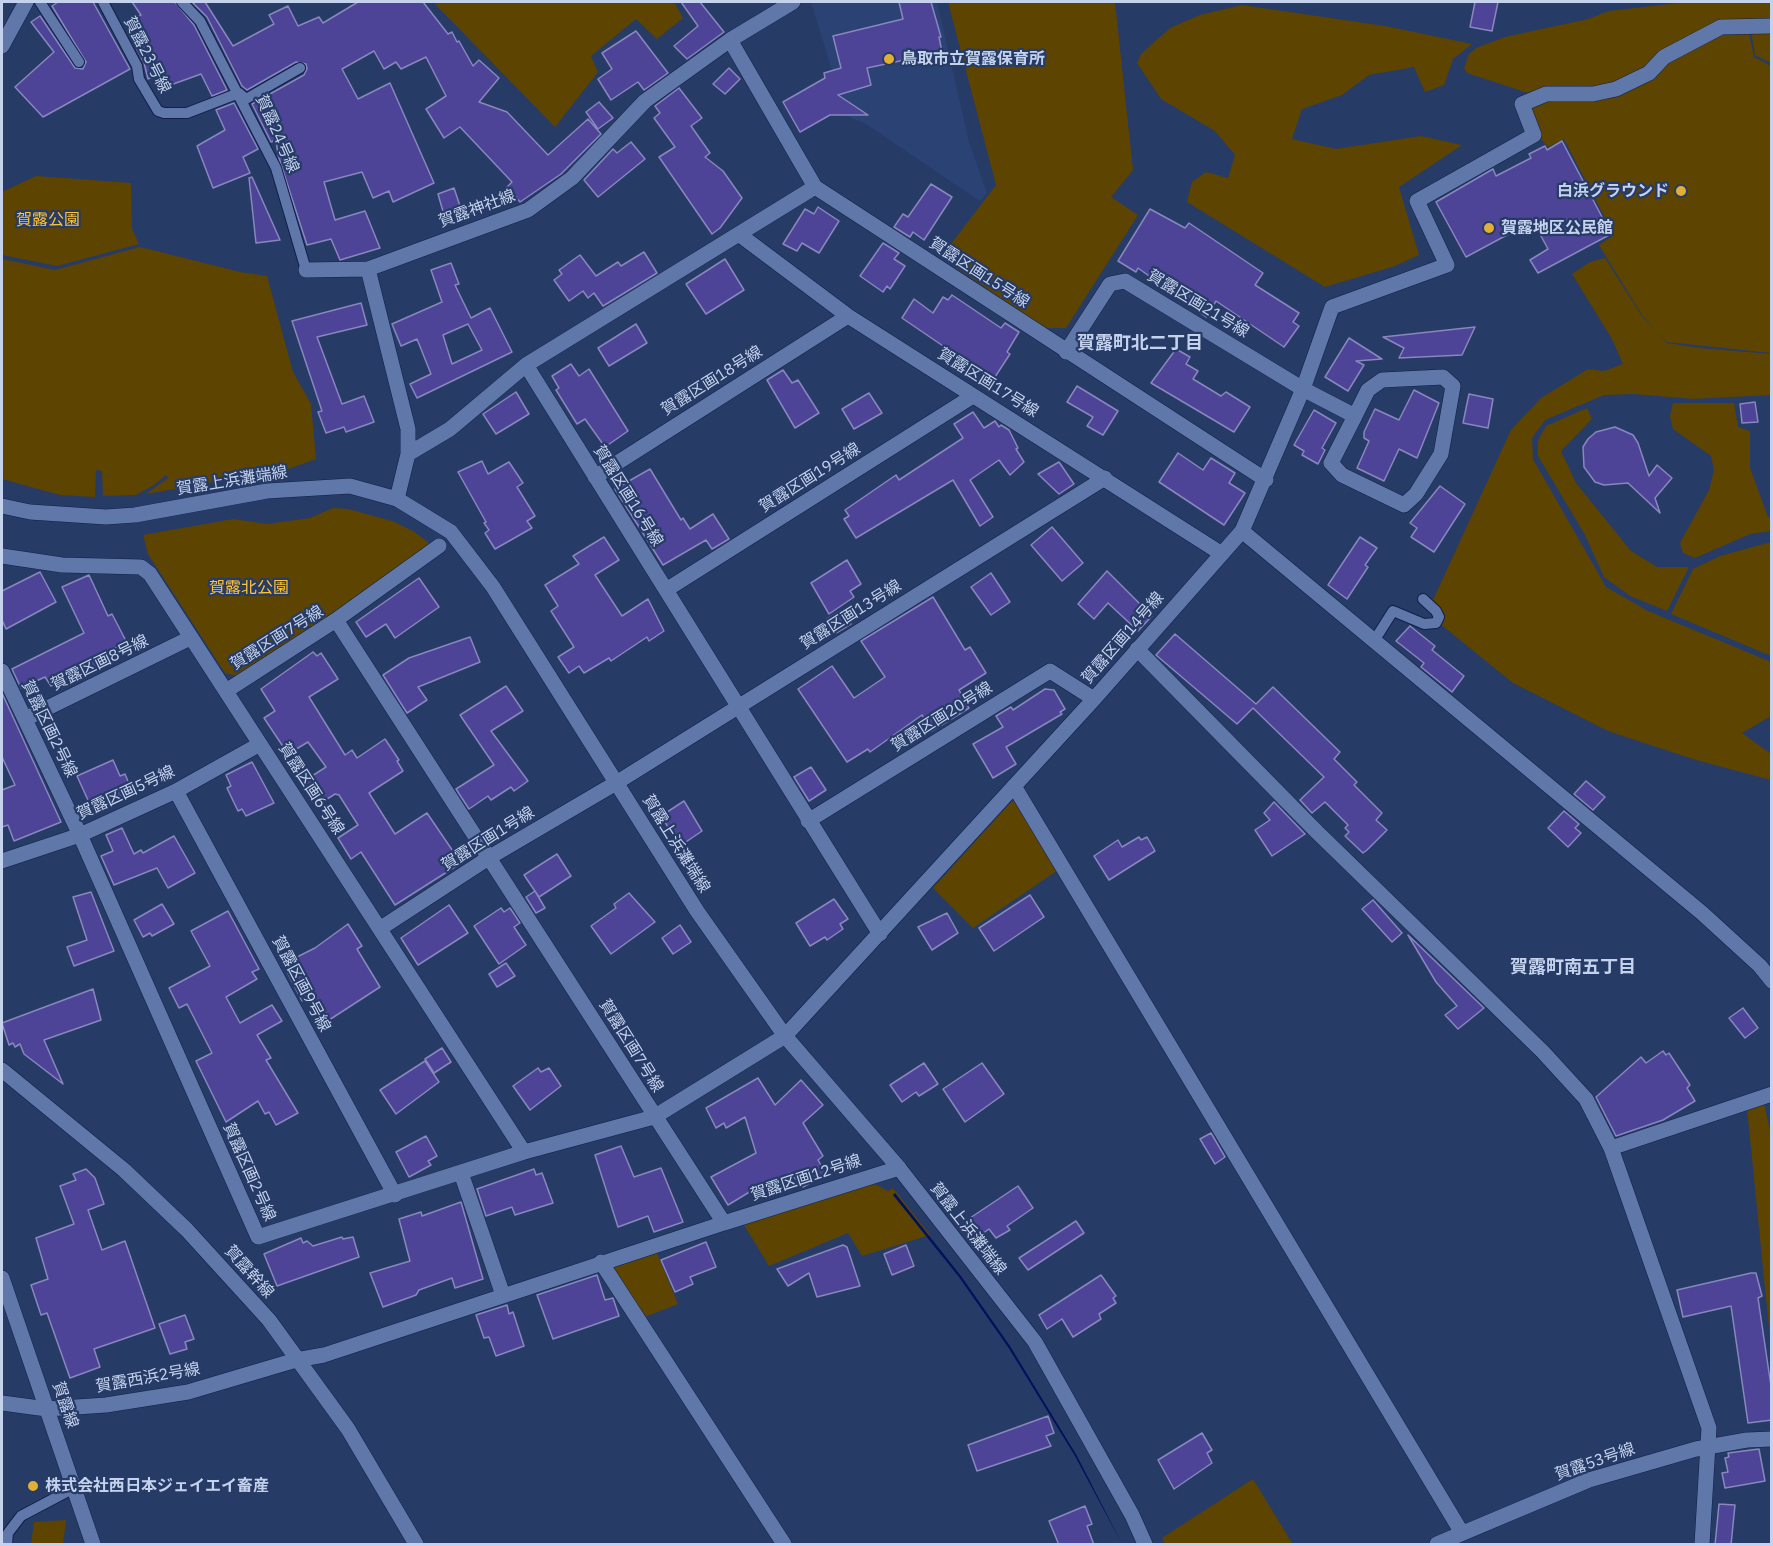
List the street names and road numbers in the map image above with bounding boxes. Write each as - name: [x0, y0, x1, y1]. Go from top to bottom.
- street label: 賀露23号線: [120, 14, 174, 96]
- street label: 賀露24号線: [251, 92, 303, 176]
- street label: 賀露神社線: [436, 186, 518, 232]
- street label: 賀露区画15号線: [925, 234, 1033, 312]
- street label: 賀露区画21号線: [1144, 266, 1252, 342]
- street label: 賀露区画18号線: [658, 342, 766, 420]
- street label: 賀露区画17号線: [934, 344, 1042, 422]
- street label: 賀露区画19号線: [756, 439, 864, 517]
- street label: 賀露区画16号線: [589, 442, 667, 550]
- street label: 賀露上浜灘端線: [175, 463, 289, 499]
- street label: 賀露区画13号線: [797, 576, 905, 654]
- street label: 賀露区画14号線: [1078, 588, 1168, 688]
- street label: 賀露区画7号線: [227, 602, 327, 674]
- street label: 賀露区画8号線: [48, 631, 152, 695]
- street label: 賀露区画2号線: [17, 677, 81, 781]
- street label: 賀露区画20号線: [888, 678, 996, 756]
- street label: 賀露区画6号線: [274, 739, 348, 839]
- street label: 賀露区画5号線: [74, 762, 178, 824]
- street label: 賀露上浜灘端線: [638, 791, 714, 897]
- street label: 賀露区画1号線: [438, 803, 538, 875]
- street label: 賀露区画9号線: [268, 933, 334, 1035]
- street label: 賀露区画7号線: [595, 996, 667, 1096]
- street label: 賀露区画2号線: [219, 1120, 279, 1224]
- street label: 賀露区画12号線: [748, 1151, 864, 1205]
- street label: 賀露上浜灘端線: [926, 1179, 1010, 1279]
- street label: 賀露幹線: [220, 1242, 278, 1302]
- street label: 賀露西浜2号線: [94, 1359, 202, 1397]
- street label: 賀露線: [48, 1379, 82, 1431]
- street label: 賀露53号線: [1553, 1439, 1637, 1485]

